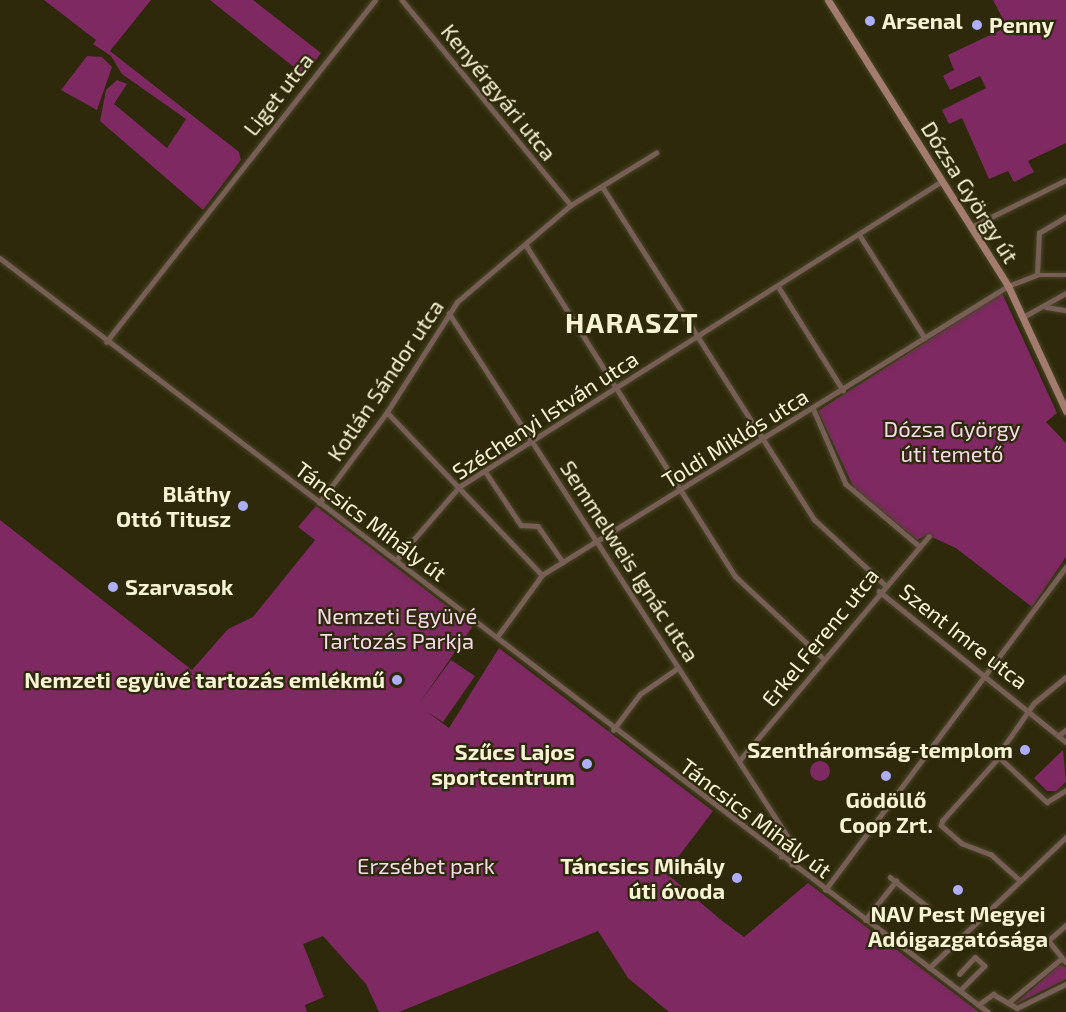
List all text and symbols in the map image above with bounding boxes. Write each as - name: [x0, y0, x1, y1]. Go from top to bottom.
- place label: Arsenal: [882, 8, 963, 34]
- place label: Penny: [989, 12, 1054, 38]
- marker: Arsenal: [863, 14, 877, 28]
- street label: Kenyérgyári utca: [436, 18, 562, 166]
- marker: Penny: [970, 18, 984, 32]
- street label: Liget utca: [237, 47, 319, 141]
- street label: Dózsa György út: [916, 116, 1024, 268]
- street label: Kotlán Sándor utca: [321, 294, 449, 466]
- district label: HARASZT: [565, 305, 699, 339]
- street label: Széchenyi István utca: [447, 345, 643, 485]
- street label: Toldi Miklós utca: [657, 383, 813, 493]
- park label: Dózsa György úti temető: [884, 415, 1020, 466]
- street label: Táncsics Mihály út: [290, 455, 452, 587]
- street label: Semmelweis Ignác utca: [555, 455, 705, 667]
- place label: Bláthy Ottó Titusz: [115, 480, 231, 532]
- marker: Bláthy Ottó Titusz: [236, 499, 250, 513]
- street label: Erkel Ferenc utca: [756, 562, 884, 712]
- place label: Szarvasok: [125, 574, 233, 600]
- street label: Szent Imre utca: [895, 578, 1033, 694]
- marker: Szarvasok: [106, 580, 120, 594]
- park label: Nemzeti Együvé Tartozás Parkja: [317, 602, 477, 654]
- place label: Nemzeti együvé tartozás emlékmű: [24, 667, 385, 693]
- marker: Nemzeti együvé tartozás emlékmű: [390, 673, 404, 687]
- place label: Szentháromság-templom: [747, 737, 1013, 763]
- place label: Szűcs Lajos sportcentrum: [431, 738, 575, 790]
- marker: Szentháromság-templom: [1018, 743, 1032, 757]
- street label: Táncsics Mihály út: [675, 752, 837, 884]
- marker: Szűcs Lajos sportcentrum: [580, 757, 594, 771]
- marker: Gödöllő Coop Zrt.: [879, 769, 893, 783]
- place label: Gödöllő Coop Zrt.: [839, 786, 933, 837]
- place label: Táncsics Mihály úti óvoda: [560, 852, 725, 903]
- park label: Erzsébet park: [357, 853, 495, 879]
- marker: Táncsics Mihály úti óvoda: [730, 871, 744, 885]
- marker: NAV Pest Megyei Adóigazgatósága: [951, 883, 965, 897]
- place label: NAV Pest Megyei Adóigazgatósága: [868, 900, 1048, 951]

